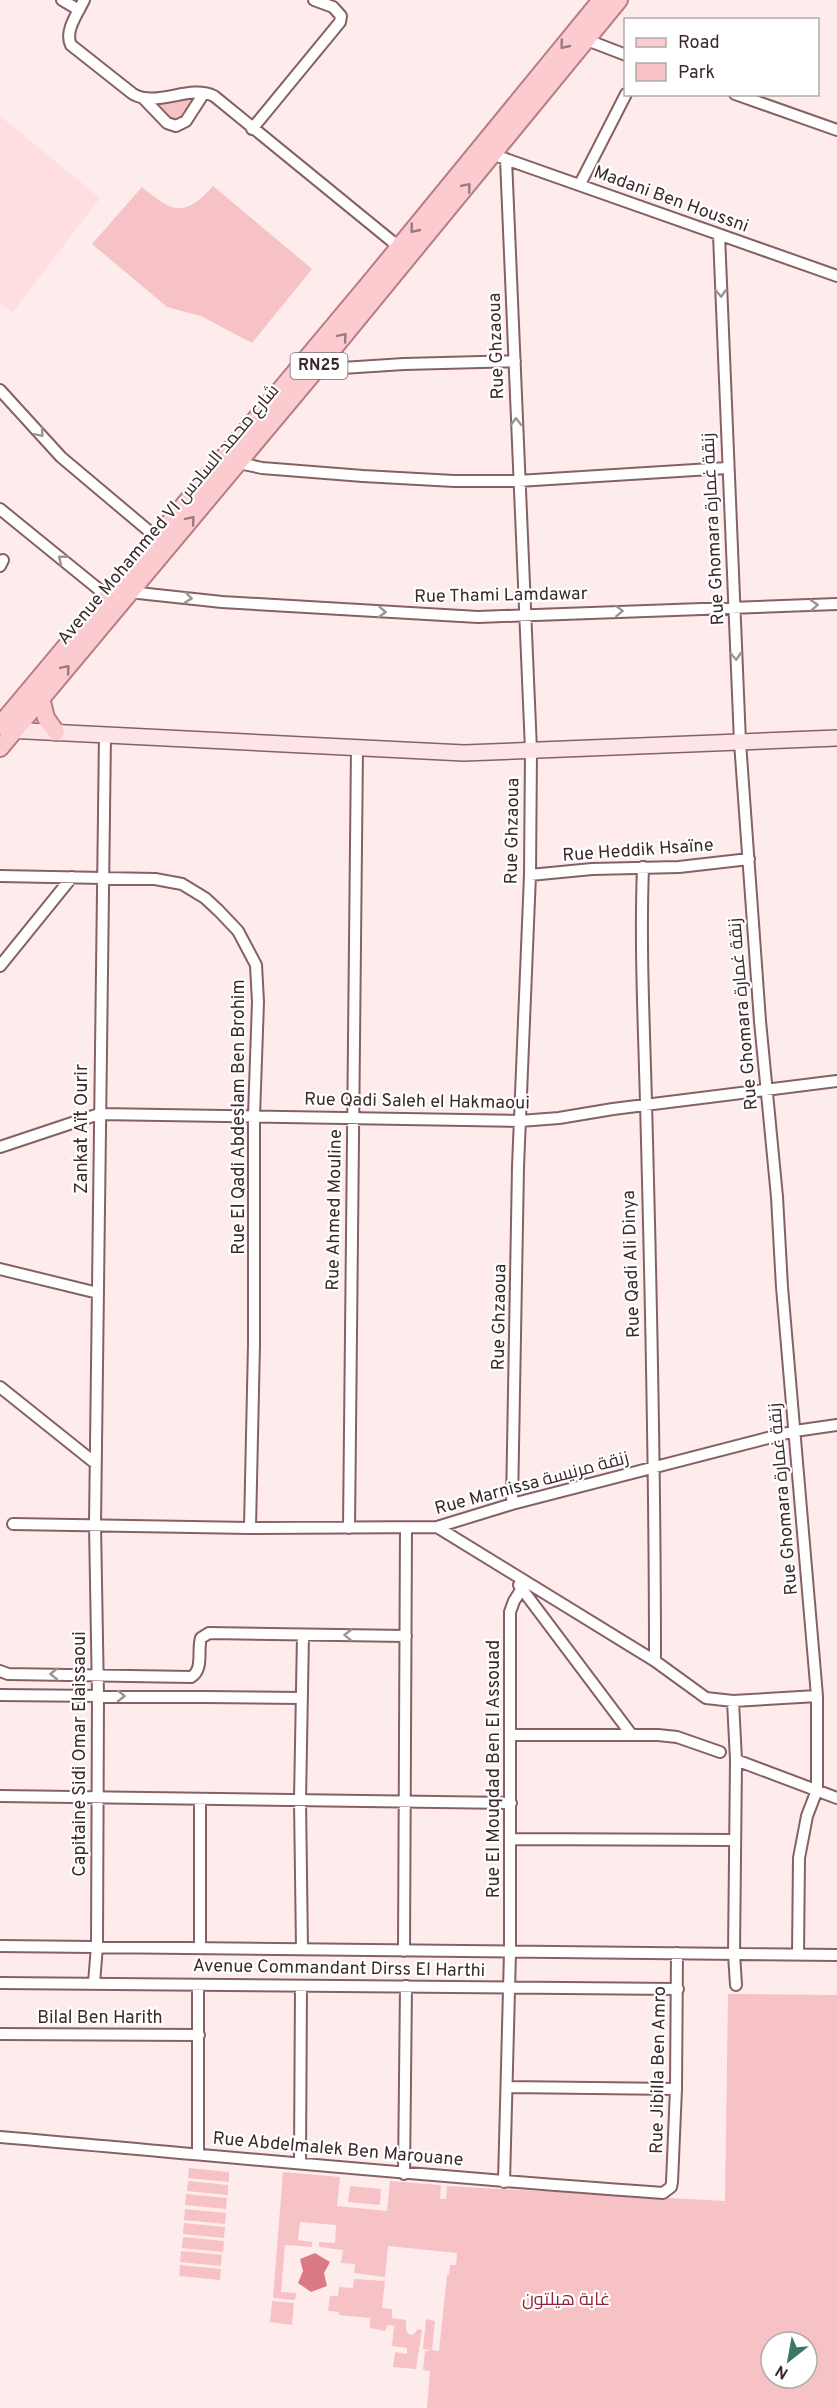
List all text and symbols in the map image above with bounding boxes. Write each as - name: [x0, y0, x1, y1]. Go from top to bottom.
- legend: [624, 18, 819, 96]
- text: Road: [678, 32, 720, 55]
- one-way arrow: [560, 38, 571, 49]
- text: Park: [678, 62, 715, 85]
- street label: Madani Ben Houssni: [590, 161, 752, 239]
- one-way arrow: [460, 183, 471, 194]
- one-way arrow: [410, 222, 421, 233]
- one-way arrow: [714, 289, 727, 298]
- street label: Rue Ghzaoua: [484, 292, 510, 400]
- one-way arrow: [335, 333, 346, 344]
- road number: RN25: [290, 353, 348, 379]
- street label: Avenue Mohammed VI شارع محمد السادس: [53, 380, 285, 650]
- one-way arrow: [510, 418, 523, 427]
- one-way arrow: [33, 426, 44, 437]
- street label: Rue Ghomara زنقة غمارة: [697, 432, 731, 626]
- one-way arrow: [184, 515, 195, 526]
- one-way arrow: [58, 555, 69, 566]
- street label: Rue Thami Lamdawar: [414, 583, 588, 609]
- one-way arrow: [183, 591, 192, 604]
- one-way arrow: [809, 598, 818, 611]
- one-way arrow: [614, 605, 623, 618]
- one-way arrow: [378, 606, 387, 619]
- one-way arrow: [729, 652, 742, 661]
- one-way arrow: [58, 665, 69, 676]
- street label: Rue Ghzaoua: [501, 777, 525, 885]
- street label: Rue Heddik Hsaïne: [562, 834, 714, 868]
- street label: Rue Ghomara زنقة غمارة: [724, 917, 764, 1111]
- street label: Rue El Qadi Abdeslam Ben Brohim: [228, 979, 251, 1255]
- street label: Zankat Aït Ourir: [71, 1064, 94, 1194]
- street label: Rue Qadi Saleh el Hakmaoui: [304, 1089, 530, 1115]
- street label: Rue Ahmed Mouline: [322, 1129, 348, 1291]
- street label: Rue Qadi Ali Dinya: [618, 1190, 646, 1338]
- street label: Rue Ghzaoua: [488, 1263, 512, 1371]
- street label: Rue Ghomara زنقة غمارة: [764, 1402, 804, 1596]
- street label: Rue Marnissa زنقة مرنيسة: [432, 1447, 632, 1521]
- one-way arrow: [343, 1629, 352, 1641]
- street label: Capitaine Sidi Omar Elaissaoui: [69, 1631, 92, 1877]
- street label: Rue El Mouqdad Ben El Assouad: [483, 1640, 506, 1898]
- one-way arrow: [50, 1668, 59, 1681]
- one-way arrow: [117, 1690, 126, 1702]
- street label: Avenue Commandant Dirss El Harthi: [193, 1955, 485, 1983]
- street label: Rue Jibilla Ben Amro: [646, 1986, 672, 2154]
- street label: Bilal Ben Harith: [37, 2007, 163, 2030]
- street label: Rue Abdelmalek Ben Marouane: [212, 2128, 464, 2172]
- park label: غابة هيلتون: [522, 2289, 610, 2312]
- north arrow: [759, 2330, 819, 2390]
- text: N: [772, 2360, 792, 2383]

